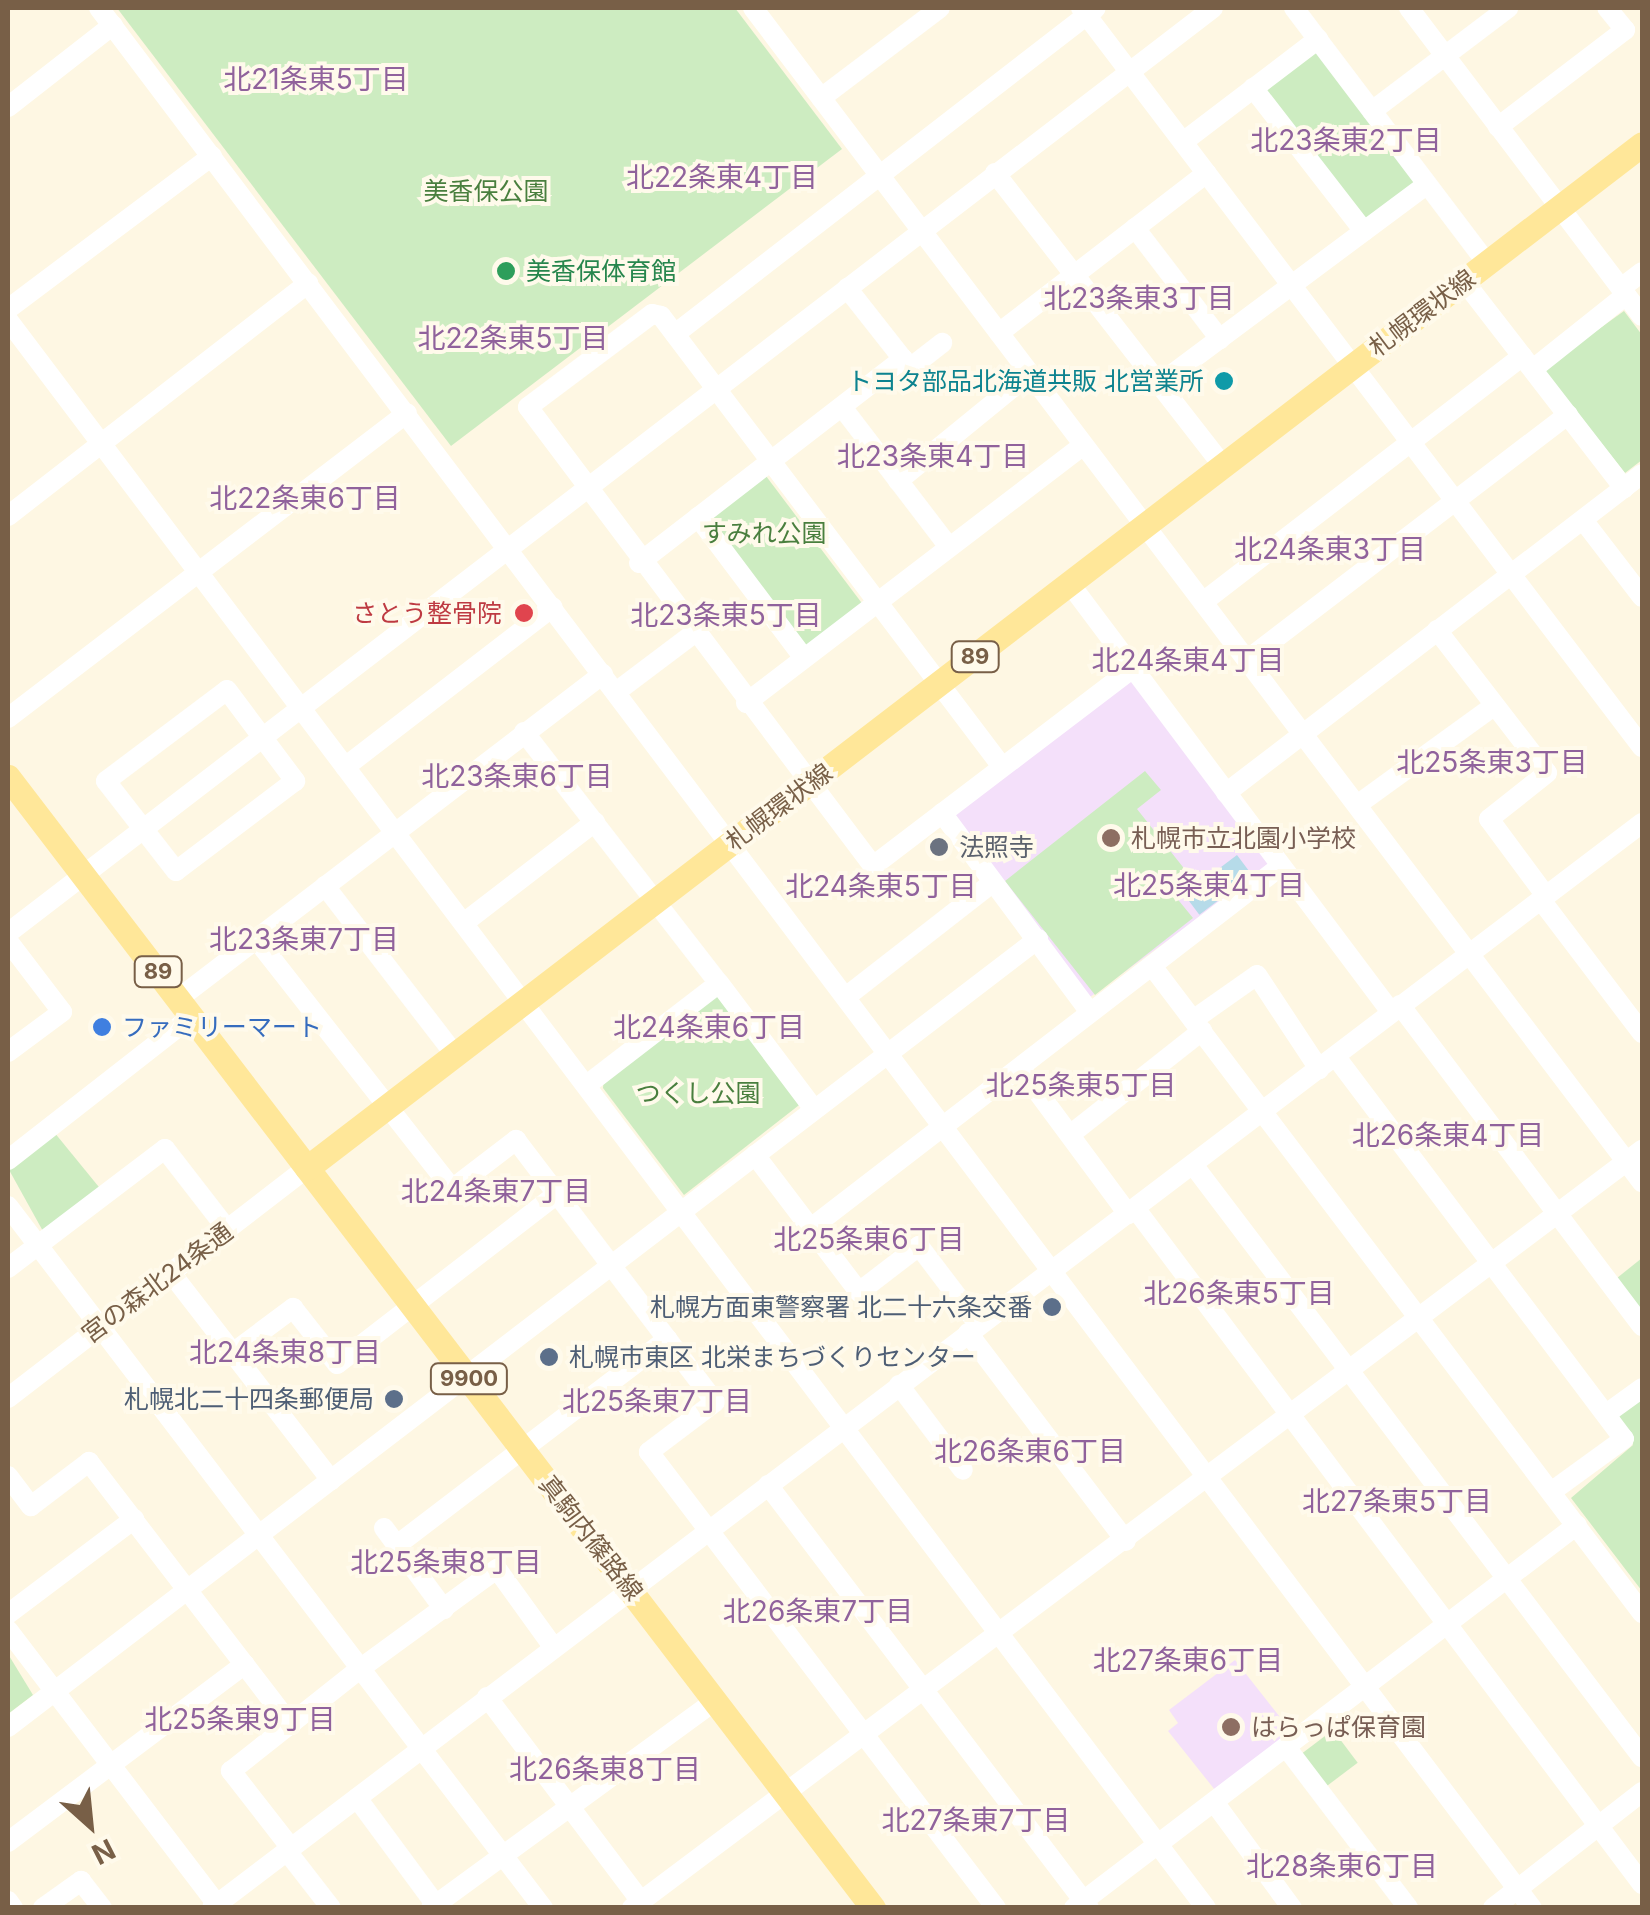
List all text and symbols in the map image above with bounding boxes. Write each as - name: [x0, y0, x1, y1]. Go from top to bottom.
- district label: 北21条東5丁目: [223, 62, 409, 96]
- district label: 北23条東2丁目: [1250, 123, 1442, 157]
- district label: 北22条東4丁目: [626, 160, 818, 194]
- park label: 美香保公園: [424, 176, 548, 206]
- place label: 美香保体育館: [526, 256, 676, 286]
- marker: 美香保体育館: [495, 260, 517, 282]
- street label: 札幌環状線: [1363, 263, 1481, 363]
- district label: 北23条東3丁目: [1043, 281, 1235, 315]
- district label: 北22条東5丁目: [417, 321, 609, 355]
- place label: トヨタ部品北海道共販 北営業所: [847, 366, 1204, 396]
- marker: トヨタ部品北海道共販 北営業所: [1213, 370, 1235, 392]
- district label: 北23条東4丁目: [837, 439, 1029, 473]
- district label: 北22条東6丁目: [209, 481, 401, 515]
- park label: すみれ公園: [702, 518, 826, 548]
- district label: 北24条東3丁目: [1234, 532, 1426, 566]
- place label: さとう整骨院: [352, 598, 502, 628]
- district label: 北23条東5丁目: [630, 598, 822, 632]
- marker: さとう整骨院: [511, 600, 537, 626]
- road number: 89: [950, 640, 1000, 674]
- district label: 北24条東4丁目: [1092, 643, 1284, 677]
- district label: 北25条東3丁目: [1396, 745, 1588, 779]
- street label: 札幌環状線: [720, 757, 838, 857]
- district label: 北23条東6丁目: [421, 759, 613, 793]
- place label: 札幌市立北園小学校: [1131, 823, 1356, 853]
- marker: 札幌市立北園小学校: [1100, 827, 1122, 849]
- place label: 法照寺: [959, 832, 1034, 862]
- marker: 法照寺: [928, 836, 950, 858]
- district label: 北25条東4丁目: [1113, 868, 1305, 902]
- district label: 北24条東5丁目: [785, 869, 977, 903]
- district label: 北23条東7丁目: [209, 922, 399, 956]
- road number: 89: [133, 955, 183, 989]
- district label: 北24条東6丁目: [613, 1010, 805, 1044]
- place label: ファミリーマート: [122, 1012, 322, 1042]
- marker: ファミリーマート: [91, 1016, 113, 1038]
- district label: 北25条東5丁目: [985, 1068, 1177, 1102]
- park label: つくし公園: [636, 1078, 760, 1108]
- district label: 北26条東4丁目: [1352, 1118, 1544, 1152]
- district label: 北24条東7丁目: [401, 1174, 591, 1208]
- street label: 宮の森北24条通: [76, 1217, 238, 1349]
- district label: 北25条東6丁目: [773, 1222, 965, 1256]
- district label: 北26条東5丁目: [1143, 1276, 1335, 1310]
- place label: 札幌方面東警察署 北二十六条交番: [650, 1292, 1032, 1322]
- marker: 札幌方面東警察署 北二十六条交番: [1041, 1296, 1063, 1318]
- district label: 北24条東8丁目: [189, 1335, 381, 1369]
- place label: 札幌市東区 北栄まちづくりセンター: [569, 1342, 976, 1372]
- marker: 札幌市東区 北栄まちづくりセンター: [538, 1346, 560, 1368]
- road number: 9900: [429, 1362, 509, 1396]
- place label: 札幌北二十四条郵便局: [124, 1384, 374, 1414]
- district label: 北25条東7丁目: [562, 1384, 752, 1418]
- marker: 札幌北二十四条郵便局: [383, 1388, 405, 1410]
- district label: 北26条東6丁目: [934, 1434, 1126, 1468]
- street label: 真駒内篠路線: [533, 1470, 649, 1606]
- district label: 北27条東5丁目: [1302, 1484, 1492, 1518]
- district label: 北25条東8丁目: [350, 1545, 542, 1579]
- district label: 北26条東7丁目: [723, 1594, 913, 1628]
- district label: 北27条東6丁目: [1093, 1643, 1283, 1677]
- district label: 北25条東9丁目: [144, 1702, 336, 1736]
- place label: はらっぱ保育園: [1251, 1712, 1426, 1742]
- marker: はらっぱ保育園: [1220, 1716, 1242, 1738]
- district label: 北26条東8丁目: [509, 1752, 701, 1786]
- north arrow: [40, 1775, 140, 1875]
- district label: 北27条東7丁目: [882, 1803, 1070, 1837]
- text: N: [86, 1832, 121, 1872]
- district label: 北28条東6丁目: [1246, 1849, 1438, 1883]

